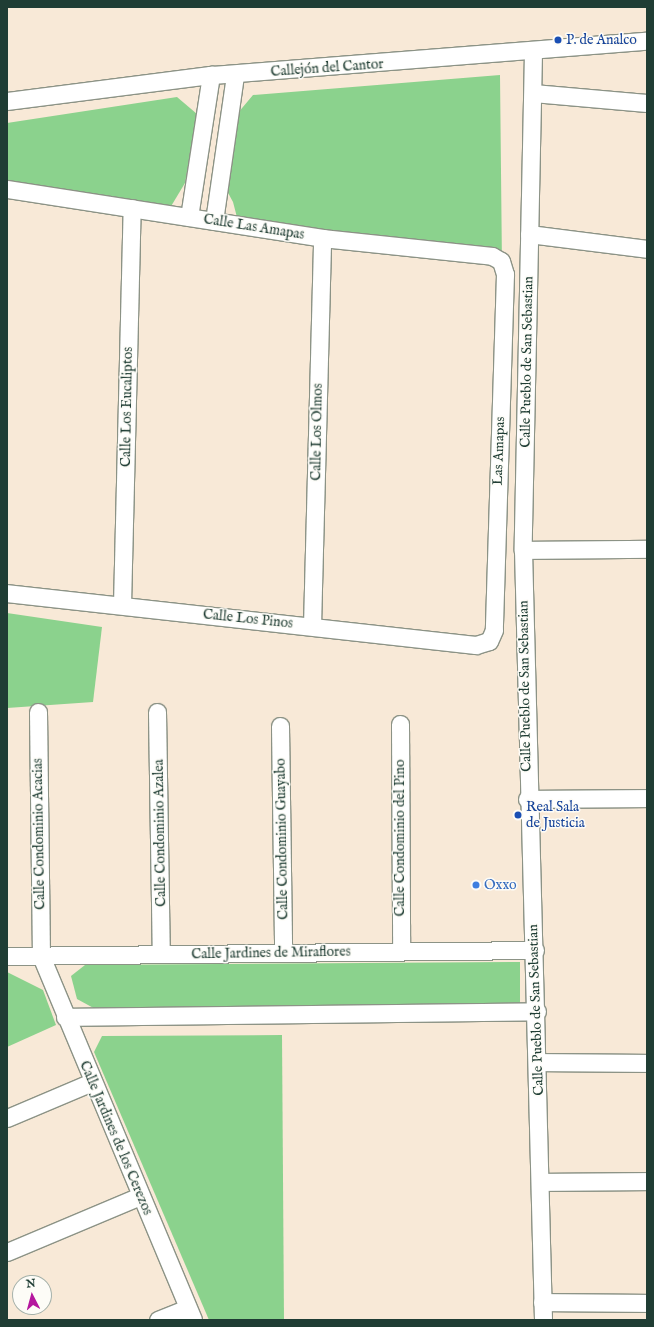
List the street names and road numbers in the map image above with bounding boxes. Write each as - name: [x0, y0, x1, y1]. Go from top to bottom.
- street label: Callejón del Cantor: [270, 56, 384, 80]
- street label: Calle Las Amapas: [202, 211, 306, 243]
- street label: Calle Pueblo de San Sebastian: [517, 276, 537, 448]
- street label: Calle Los Eucaliptos: [118, 347, 136, 467]
- street label: Calle Los Olmos: [308, 383, 326, 481]
- street label: Las Amapas: [489, 416, 509, 486]
- street label: Calle Pueblo de San Sebastian: [515, 600, 535, 772]
- street label: Calle Los Pinos: [202, 606, 294, 632]
- street label: Calle Condominio Acacias: [29, 758, 49, 910]
- street label: Calle Condominio Guayabo: [272, 758, 292, 920]
- street label: Calle Condominio Azalea: [150, 759, 170, 907]
- street label: Calle Condominio del Pino: [392, 759, 408, 917]
- street label: Calle Pueblo de San Sebastian: [525, 924, 547, 1096]
- street label: Calle Jardines de Miraflores: [191, 943, 351, 963]
- street label: Calle Jardines de los Cerezos: [76, 1058, 156, 1218]

